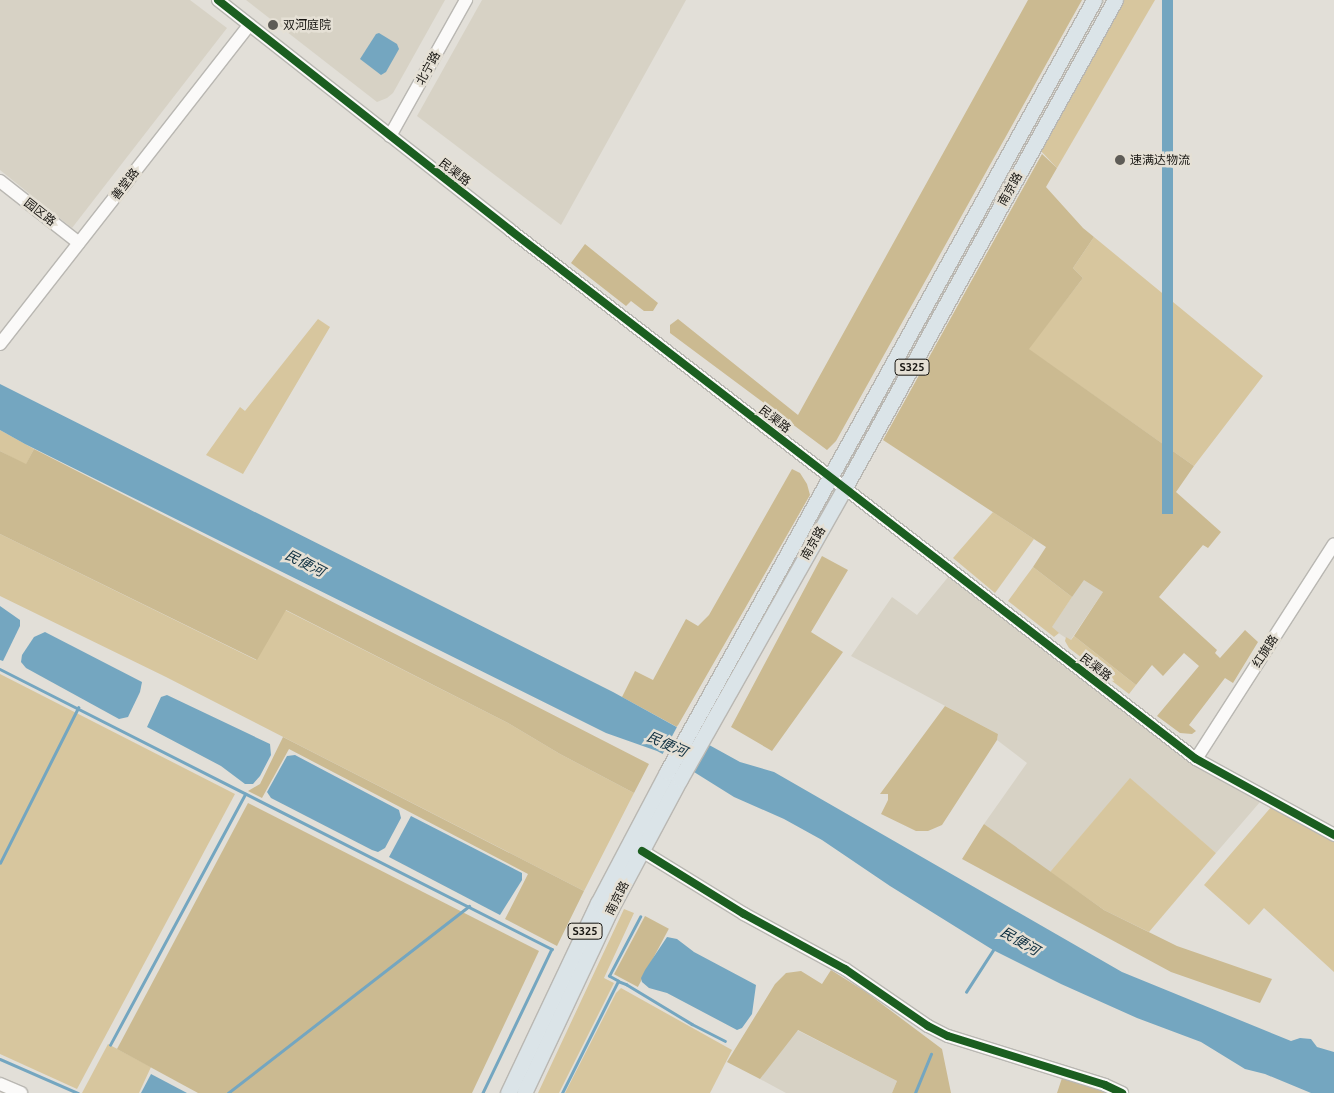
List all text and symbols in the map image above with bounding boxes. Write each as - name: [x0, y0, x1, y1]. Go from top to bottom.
- place label: 双河庭院: [283, 18, 331, 32]
- marker: 双河庭院: [267, 19, 279, 31]
- street label: 北宁路: [413, 49, 443, 87]
- place label: 速满达物流: [1130, 153, 1190, 167]
- marker: 速满达物流: [1114, 154, 1126, 166]
- street label: 民渠路: [436, 155, 474, 189]
- street label: 善堂路: [108, 165, 142, 203]
- street label: 南京路: [995, 170, 1025, 208]
- street label: 园区路: [21, 195, 59, 229]
- road number: S325: [894, 358, 930, 376]
- street label: 民渠路: [756, 402, 794, 436]
- street label: 南京路: [798, 524, 828, 562]
- water label: 民便河: [282, 546, 328, 580]
- street label: 红旗路: [1249, 632, 1281, 670]
- street label: 民渠路: [1077, 650, 1115, 684]
- water label: 民便河: [644, 728, 690, 760]
- street label: 南京路: [602, 879, 632, 917]
- road number: S325: [568, 922, 602, 939]
- water label: 民便河: [998, 923, 1042, 959]

